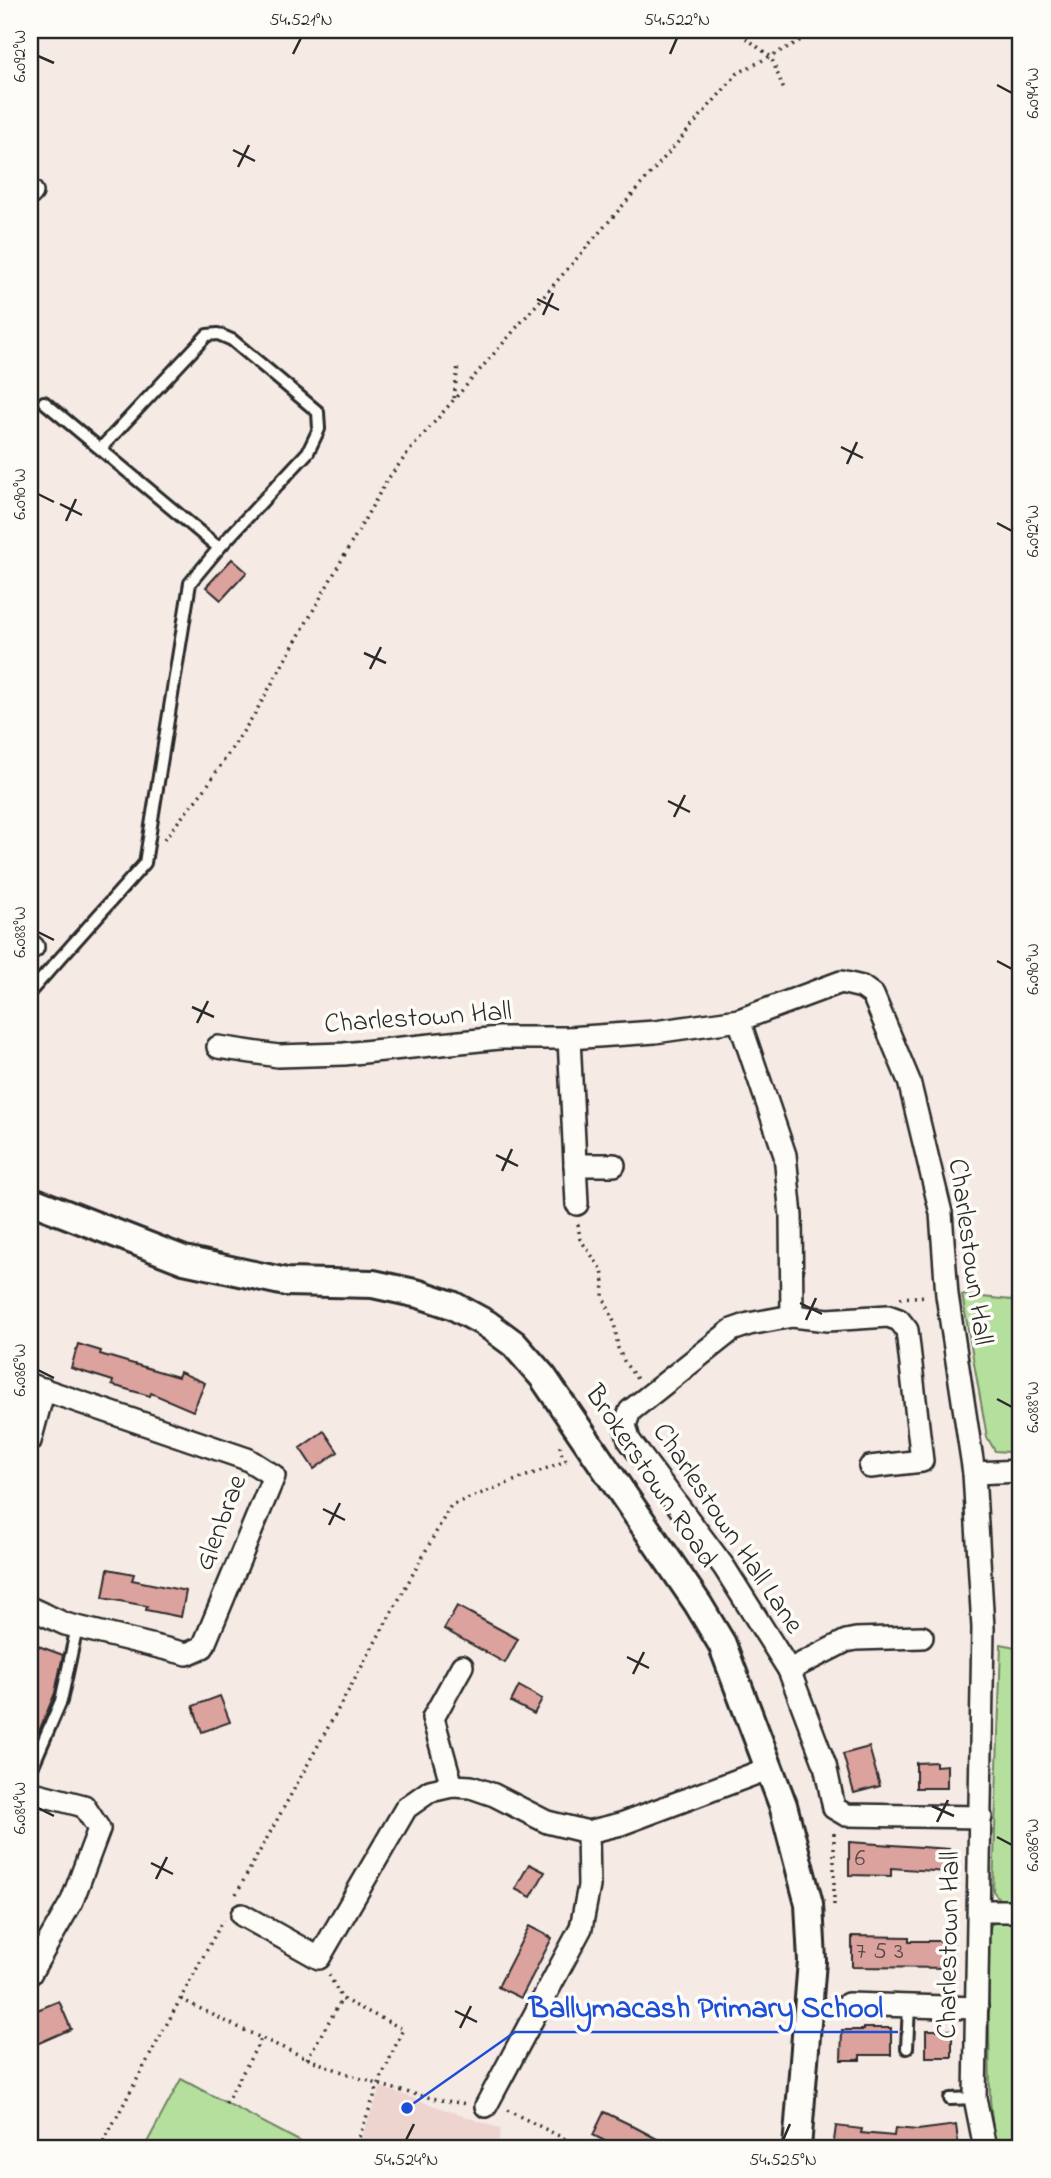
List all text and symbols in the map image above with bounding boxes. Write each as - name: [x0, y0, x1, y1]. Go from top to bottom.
- text: 54.521°N: [269, 8, 333, 34]
- text: 54.522°N: [644, 8, 710, 34]
- text: 6.092°W: [8, 30, 34, 82]
- text: 6.094°W: [1021, 67, 1047, 118]
- text: 6.090°W: [8, 468, 34, 520]
- text: 6.092°W: [1021, 505, 1047, 557]
- text: 6.088°W: [8, 906, 34, 958]
- text: 6.090°W: [1021, 943, 1047, 995]
- street label: Charlestown Hall: [323, 992, 513, 1046]
- street label: Charlestown Hall: [936, 1156, 1002, 1348]
- text: 6.086°W: [8, 1344, 34, 1396]
- street label: Brokerstown Road: [573, 1376, 727, 1577]
- text: 6.088°W: [1021, 1381, 1047, 1433]
- street label: Charlestown Hall Lane: [641, 1415, 813, 1643]
- street label: Glenbrae: [185, 1469, 259, 1577]
- text: 6.084°W: [8, 1782, 34, 1834]
- text: 6.086°W: [1021, 1819, 1047, 1871]
- house number: 6: [855, 1842, 866, 1877]
- street label: Charlestown Hall: [928, 1851, 972, 2039]
- house number: 7: [856, 1935, 866, 1970]
- house number: 5: [873, 1935, 887, 1970]
- house number: 3: [894, 1935, 904, 1970]
- callout: Ballymacash Primary School: [515, 1981, 898, 2032]
- text: Ballymacash Primary School: [527, 1988, 883, 2032]
- text: 54.524°N: [373, 2148, 439, 2174]
- text: 54.525°N: [749, 2148, 817, 2174]

